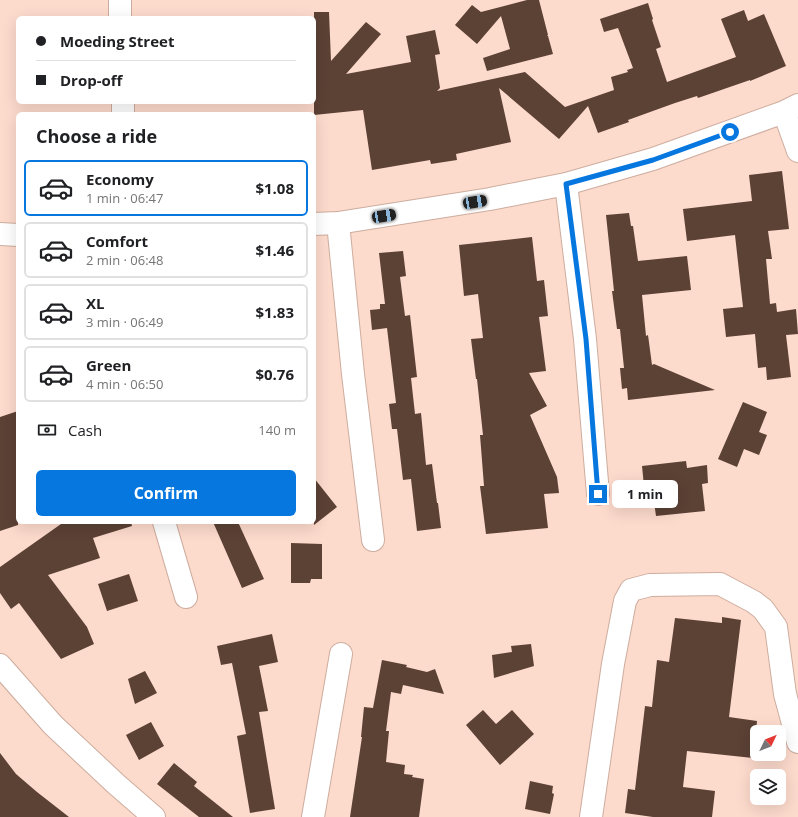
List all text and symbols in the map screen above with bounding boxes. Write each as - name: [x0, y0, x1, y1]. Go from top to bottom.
- text: Moeding Street: [60, 31, 174, 51]
- text: Drop-off: [60, 70, 122, 90]
- route start: [721, 123, 739, 141]
- text: Choose a ride: [36, 124, 157, 148]
- text: Economy: [86, 169, 154, 189]
- icon: car: [38, 170, 74, 206]
- text: $1.08: [255, 178, 294, 198]
- text: 1 min · 06:47: [86, 189, 163, 207]
- car: [462, 194, 488, 210]
- car: [371, 208, 397, 224]
- text: Comfort: [86, 231, 148, 251]
- icon: car: [38, 232, 74, 268]
- text: $1.46: [255, 240, 294, 260]
- text: 2 min · 06:48: [86, 251, 163, 269]
- text: XL: [86, 293, 104, 313]
- icon: car: [38, 294, 74, 330]
- text: $1.83: [255, 302, 294, 322]
- text: 3 min · 06:49: [86, 313, 163, 331]
- text: Green: [86, 355, 131, 375]
- icon: car: [38, 356, 74, 392]
- text: $0.76: [255, 364, 294, 384]
- text: 4 min · 06:50: [86, 375, 163, 393]
- icon: cash: [36, 419, 58, 441]
- text: Cash: [68, 420, 102, 440]
- text: 140 m: [258, 421, 296, 439]
- button: Confirm: [36, 470, 296, 516]
- callout: 1 min: [612, 480, 678, 508]
- route end: [589, 485, 607, 503]
- text: 1 min: [627, 485, 663, 503]
- north arrow: [750, 725, 786, 761]
- map controls: [750, 725, 786, 805]
- button: layers: [750, 769, 786, 805]

